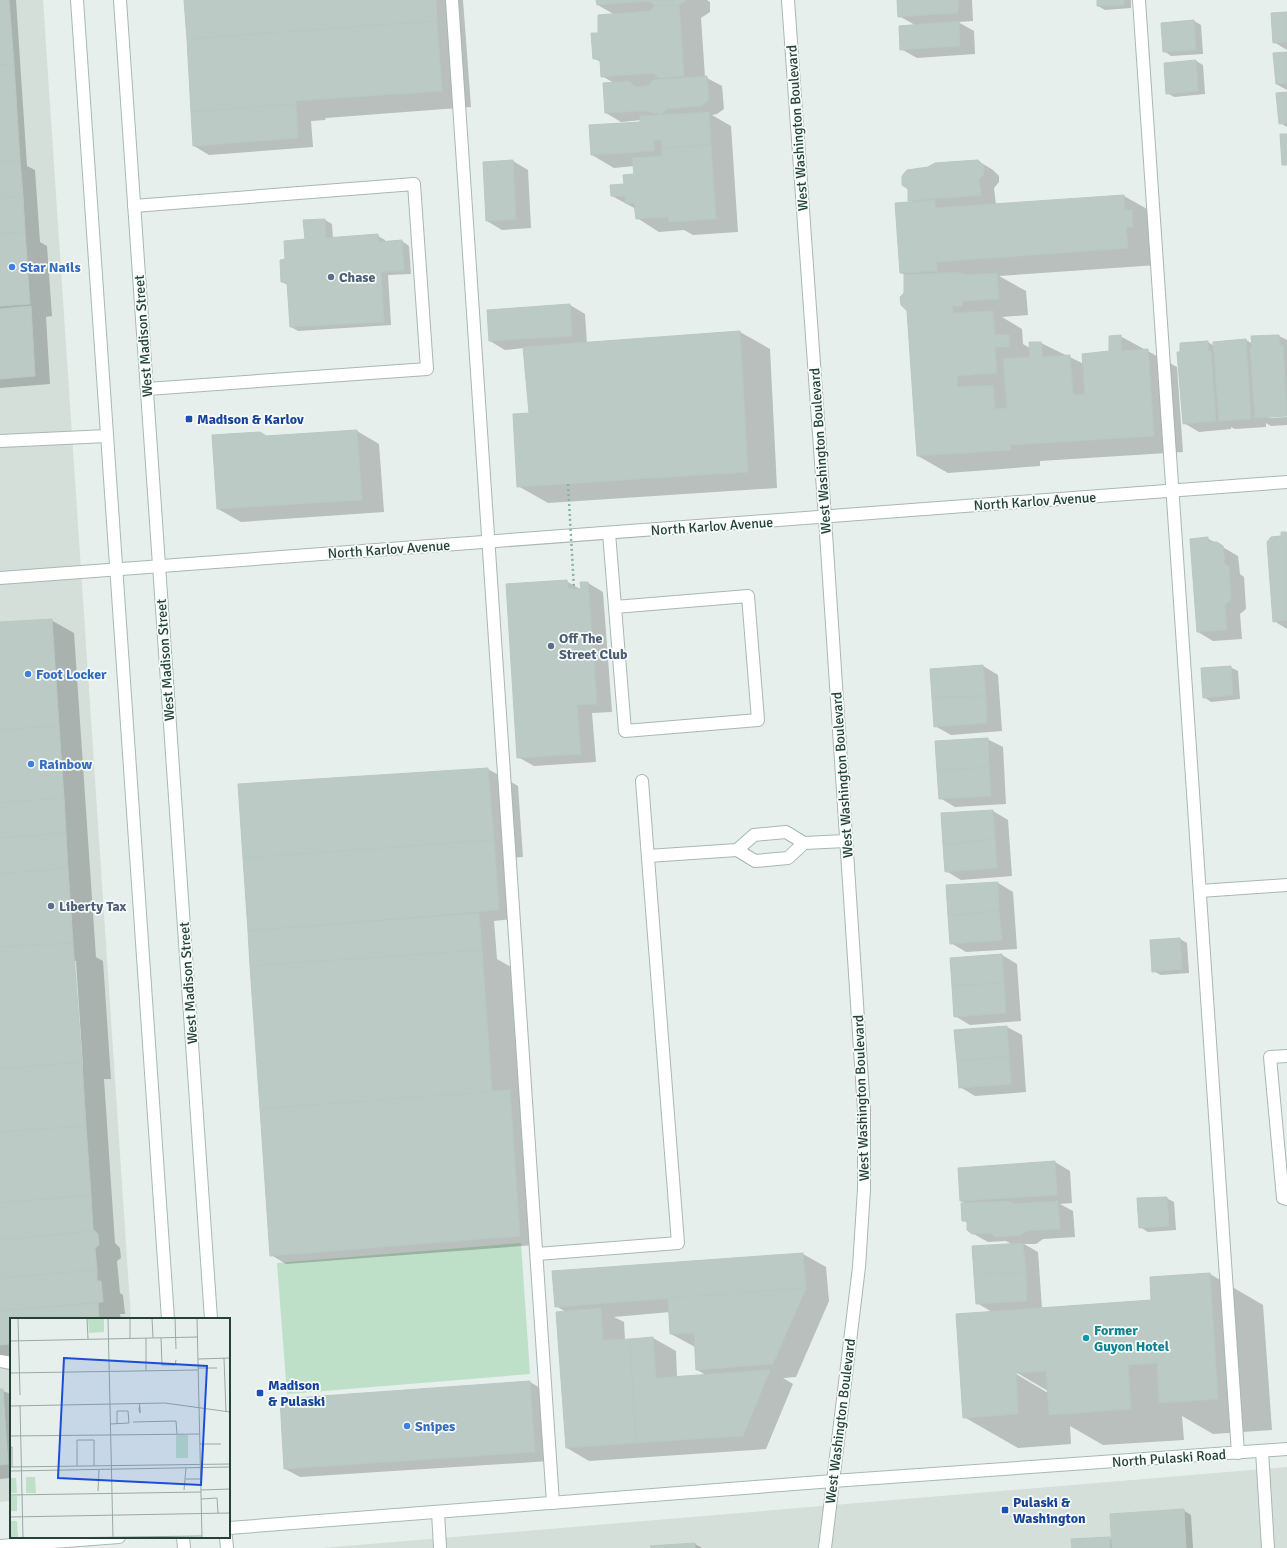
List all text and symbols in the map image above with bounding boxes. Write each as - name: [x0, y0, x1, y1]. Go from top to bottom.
- street label: West Washington Boulevard: [783, 44, 812, 212]
- place label: Star Nails: [20, 259, 81, 276]
- marker: Star Nails: [7, 262, 17, 272]
- place label: Chase: [339, 269, 376, 286]
- marker: Chase: [326, 272, 336, 282]
- street label: West Madison Street: [131, 274, 156, 398]
- street label: West Washington Boulevard: [806, 367, 835, 535]
- place label: Madison & Karlov: [197, 411, 304, 428]
- marker: Madison & Karlov: [184, 414, 194, 424]
- street label: North Karlov Avenue: [973, 489, 1097, 514]
- street label: North Karlov Avenue: [650, 514, 774, 539]
- street label: North Karlov Avenue: [327, 537, 451, 562]
- street label: West Madison Street: [153, 598, 178, 722]
- place label: Off The Street Club: [559, 630, 628, 663]
- marker: Off The Street Club: [546, 641, 556, 651]
- place label: Foot Locker: [36, 666, 107, 683]
- marker: Foot Locker: [23, 669, 33, 679]
- street label: West Washington Boulevard: [828, 691, 857, 859]
- place label: Rainbow: [39, 756, 92, 773]
- marker: Rainbow: [26, 759, 36, 769]
- place label: Liberty Tax: [59, 898, 127, 915]
- marker: Liberty Tax: [46, 901, 56, 911]
- street label: West Madison Street: [176, 921, 201, 1045]
- street label: West Washington Boulevard: [850, 1015, 873, 1181]
- inset map: [10, 1318, 230, 1538]
- place label: Former Guyon Hotel: [1094, 1322, 1170, 1355]
- marker: Former Guyon Hotel: [1081, 1333, 1091, 1343]
- street label: West Washington Boulevard: [822, 1337, 859, 1505]
- place label: Madison & Pulaski: [268, 1377, 325, 1410]
- marker: Madison & Pulaski: [255, 1388, 265, 1398]
- place label: Snipes: [415, 1418, 455, 1435]
- marker: Snipes: [402, 1421, 412, 1431]
- street label: North Pulaski Road: [1111, 1446, 1227, 1471]
- place label: Pulaski & Washington: [1013, 1494, 1086, 1527]
- marker: Pulaski & Washington: [1000, 1505, 1010, 1515]

